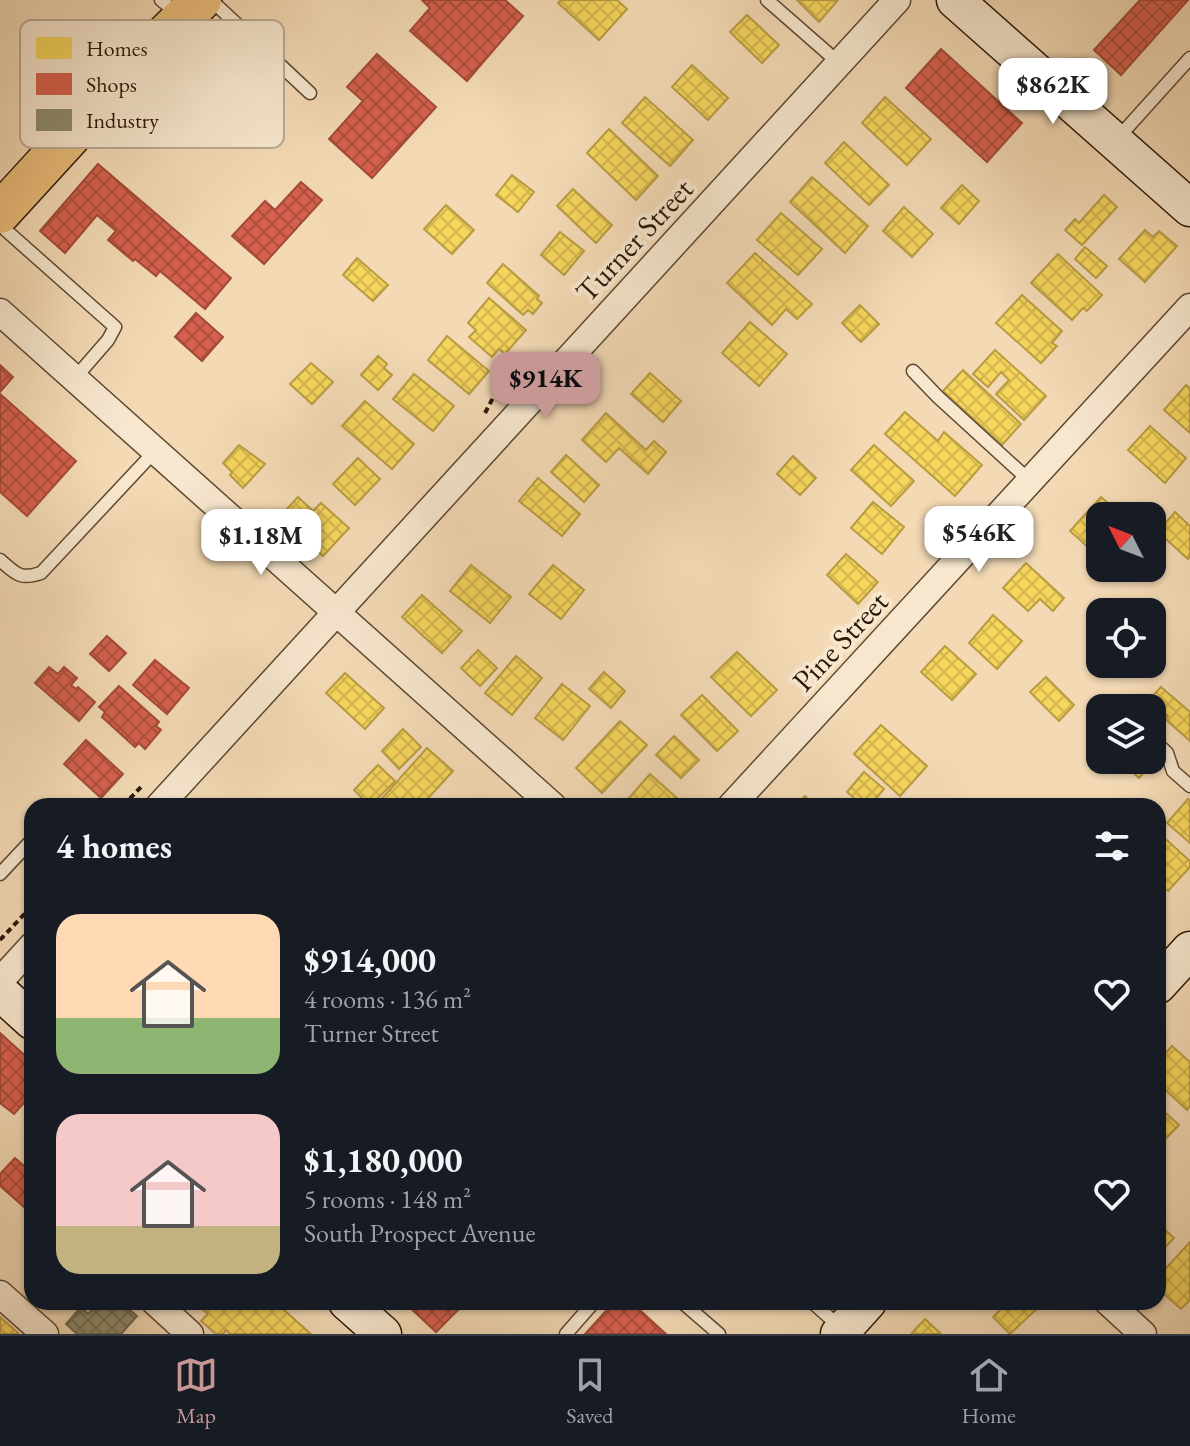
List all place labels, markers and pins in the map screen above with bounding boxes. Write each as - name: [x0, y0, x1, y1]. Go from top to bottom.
- pin: $862K: [997, 58, 1109, 126]
- pin: $914K: [490, 352, 602, 420]
- pin: $546K: [923, 506, 1035, 574]
- pin: $1.18M: [196, 509, 326, 577]

